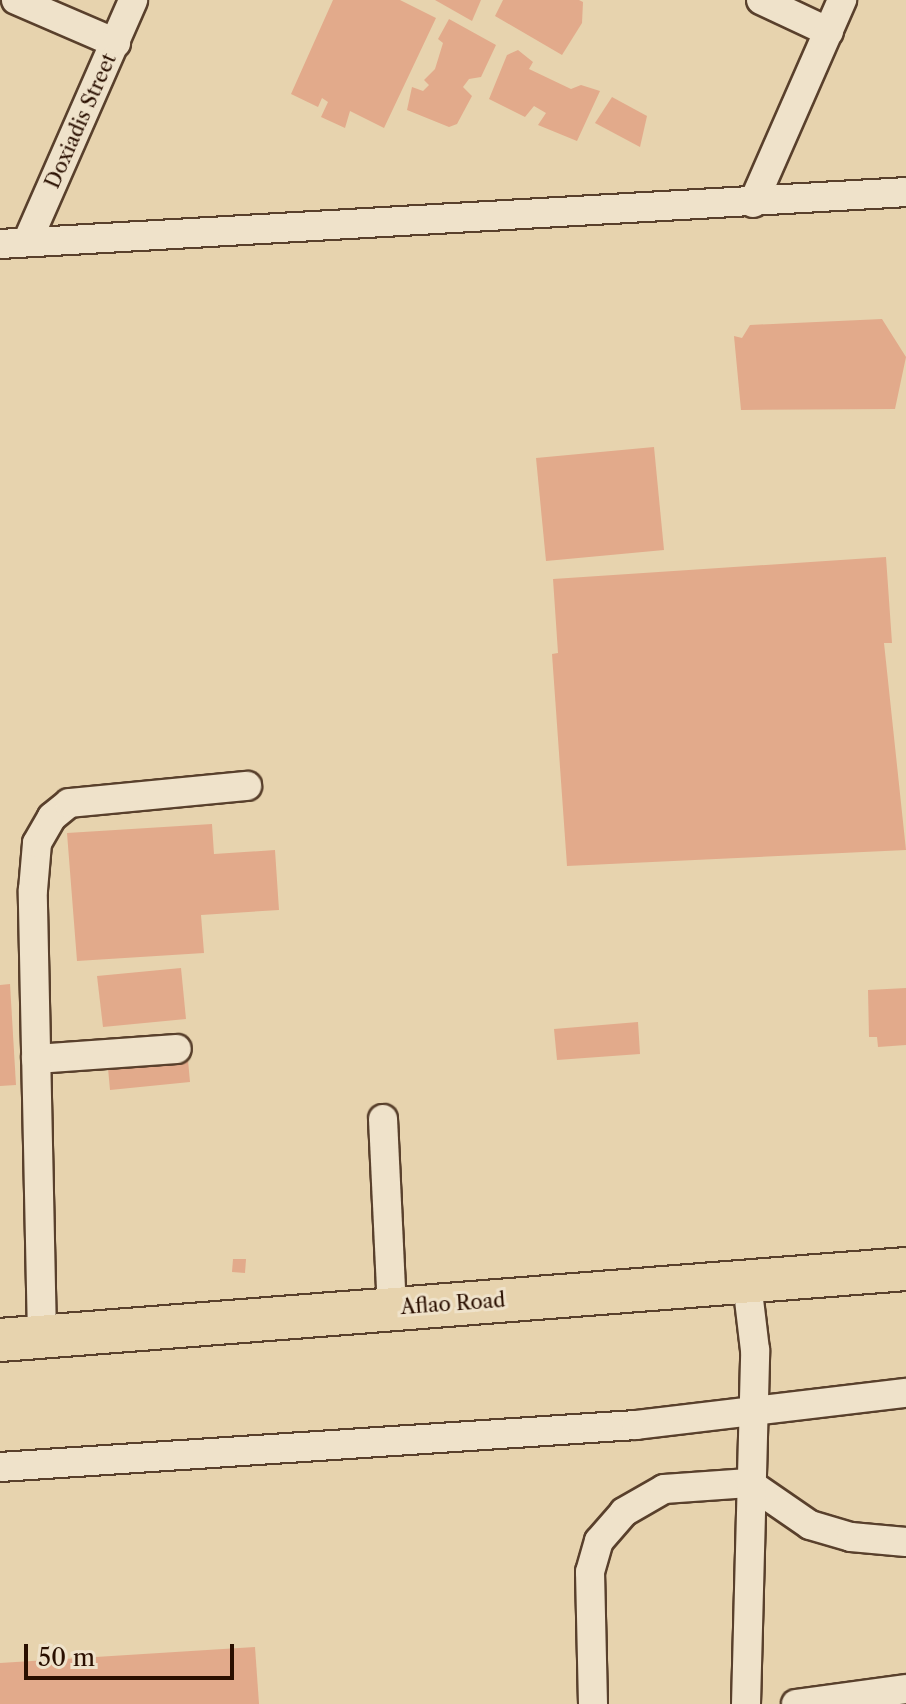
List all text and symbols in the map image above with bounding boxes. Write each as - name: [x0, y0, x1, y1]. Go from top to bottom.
- street label: Doxiadis Street: [41, 50, 121, 192]
- street label: Aflao Road: [400, 1288, 506, 1320]
- scale bar: [28, 1628, 238, 1678]
- text: 50 m: [38, 1643, 95, 1672]

